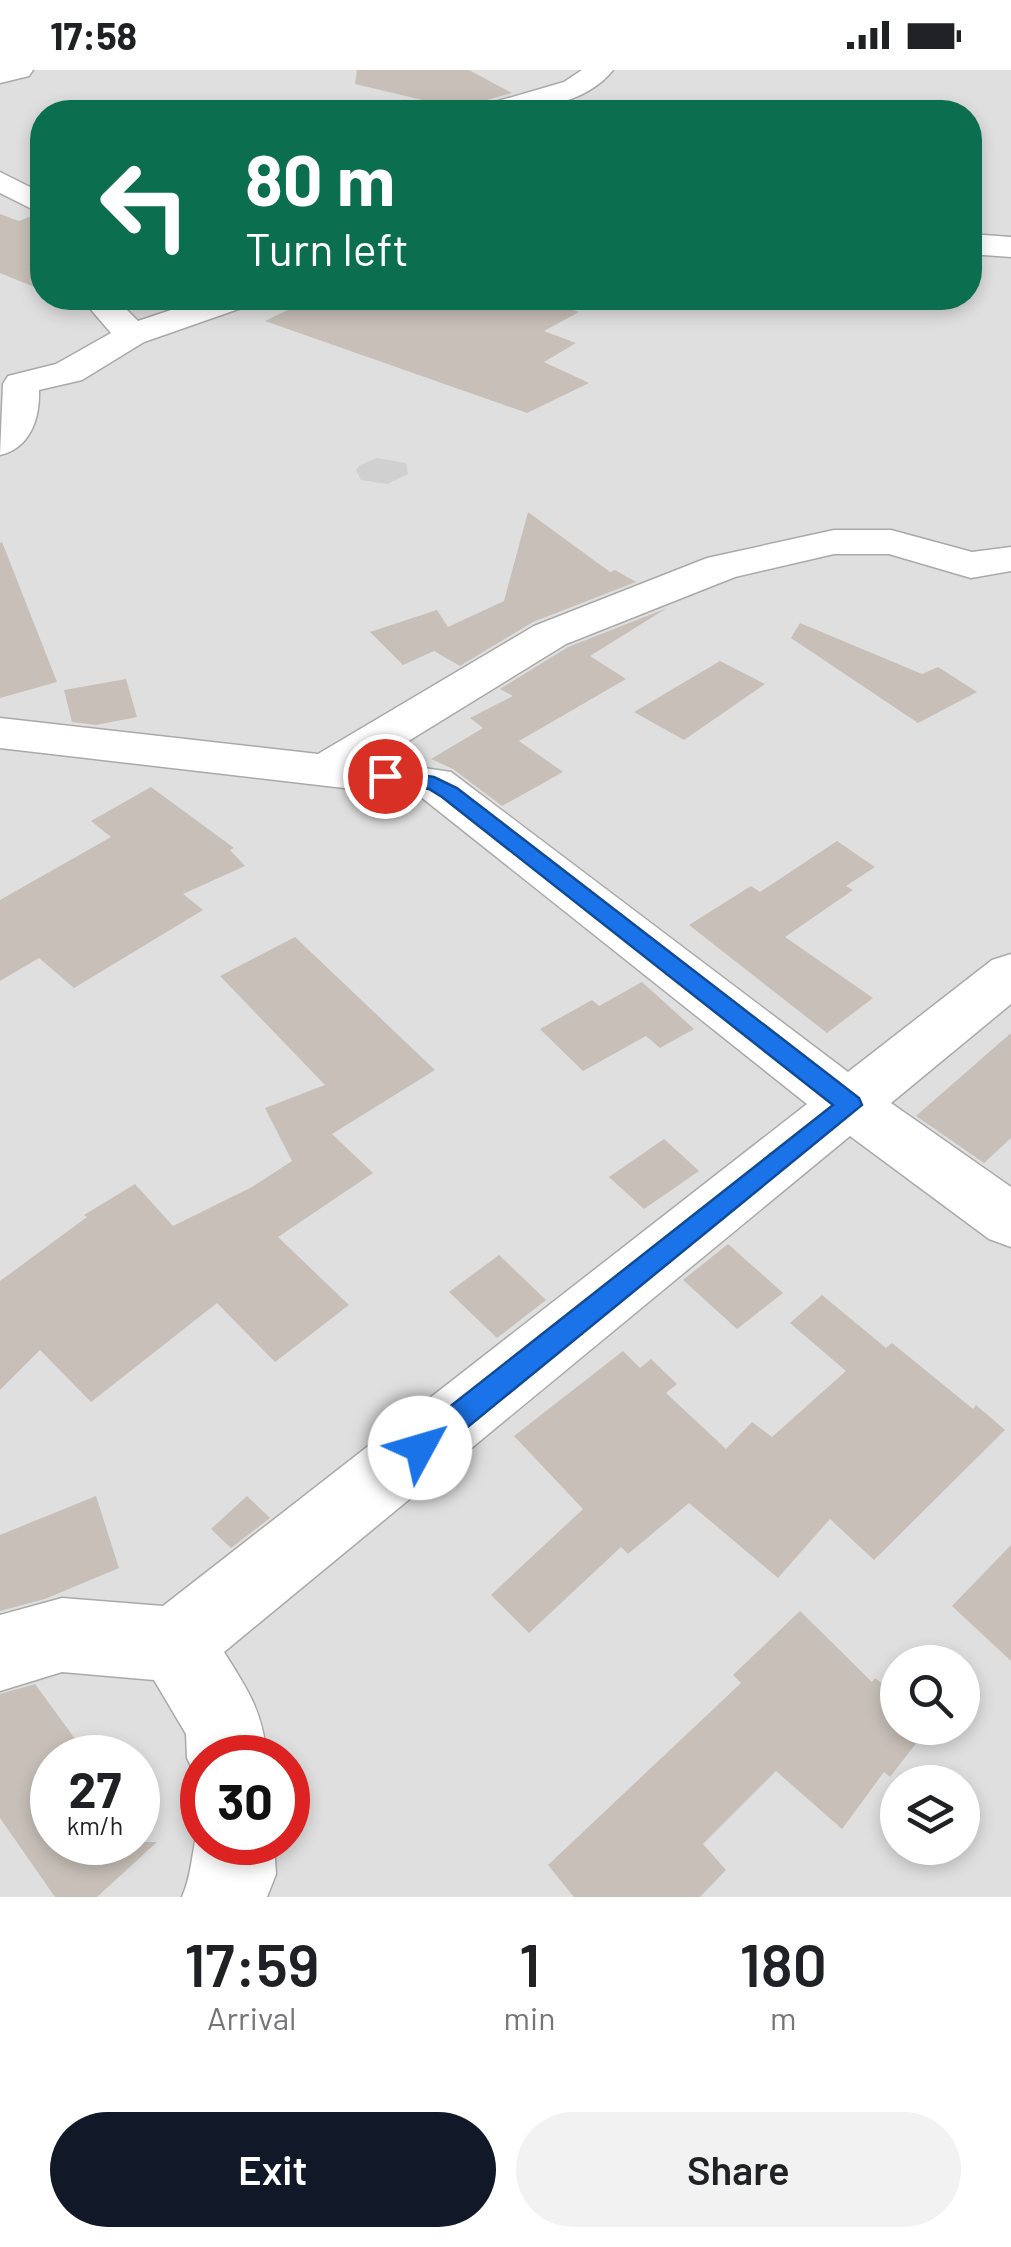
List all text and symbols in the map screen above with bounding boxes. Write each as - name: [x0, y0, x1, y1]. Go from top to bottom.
- text: 17:58: [50, 12, 137, 58]
- text: 80 m: [245, 136, 395, 220]
- icon: left: [80, 140, 210, 270]
- text: Turn left: [245, 221, 409, 275]
- pin: [343, 734, 428, 819]
- icon: arrive: [358, 749, 413, 804]
- position arrow: [368, 1396, 472, 1500]
- map controls: [880, 1645, 980, 1865]
- button: search: [880, 1645, 980, 1745]
- speed limit sign: 30: [180, 1735, 310, 1865]
- text: 27: [69, 1758, 121, 1818]
- button: layers: [880, 1765, 980, 1865]
- text: km/h: [67, 1810, 123, 1840]
- text: 17:59: [184, 1927, 319, 1999]
- text: 1: [519, 1927, 540, 1999]
- text: 180: [740, 1927, 827, 1999]
- text: Arrival: [207, 1998, 296, 2036]
- text: min: [504, 1998, 555, 2036]
- text: m: [770, 1998, 796, 2036]
- button: Exit: [50, 2112, 496, 2227]
- button: Share: [516, 2112, 961, 2227]

